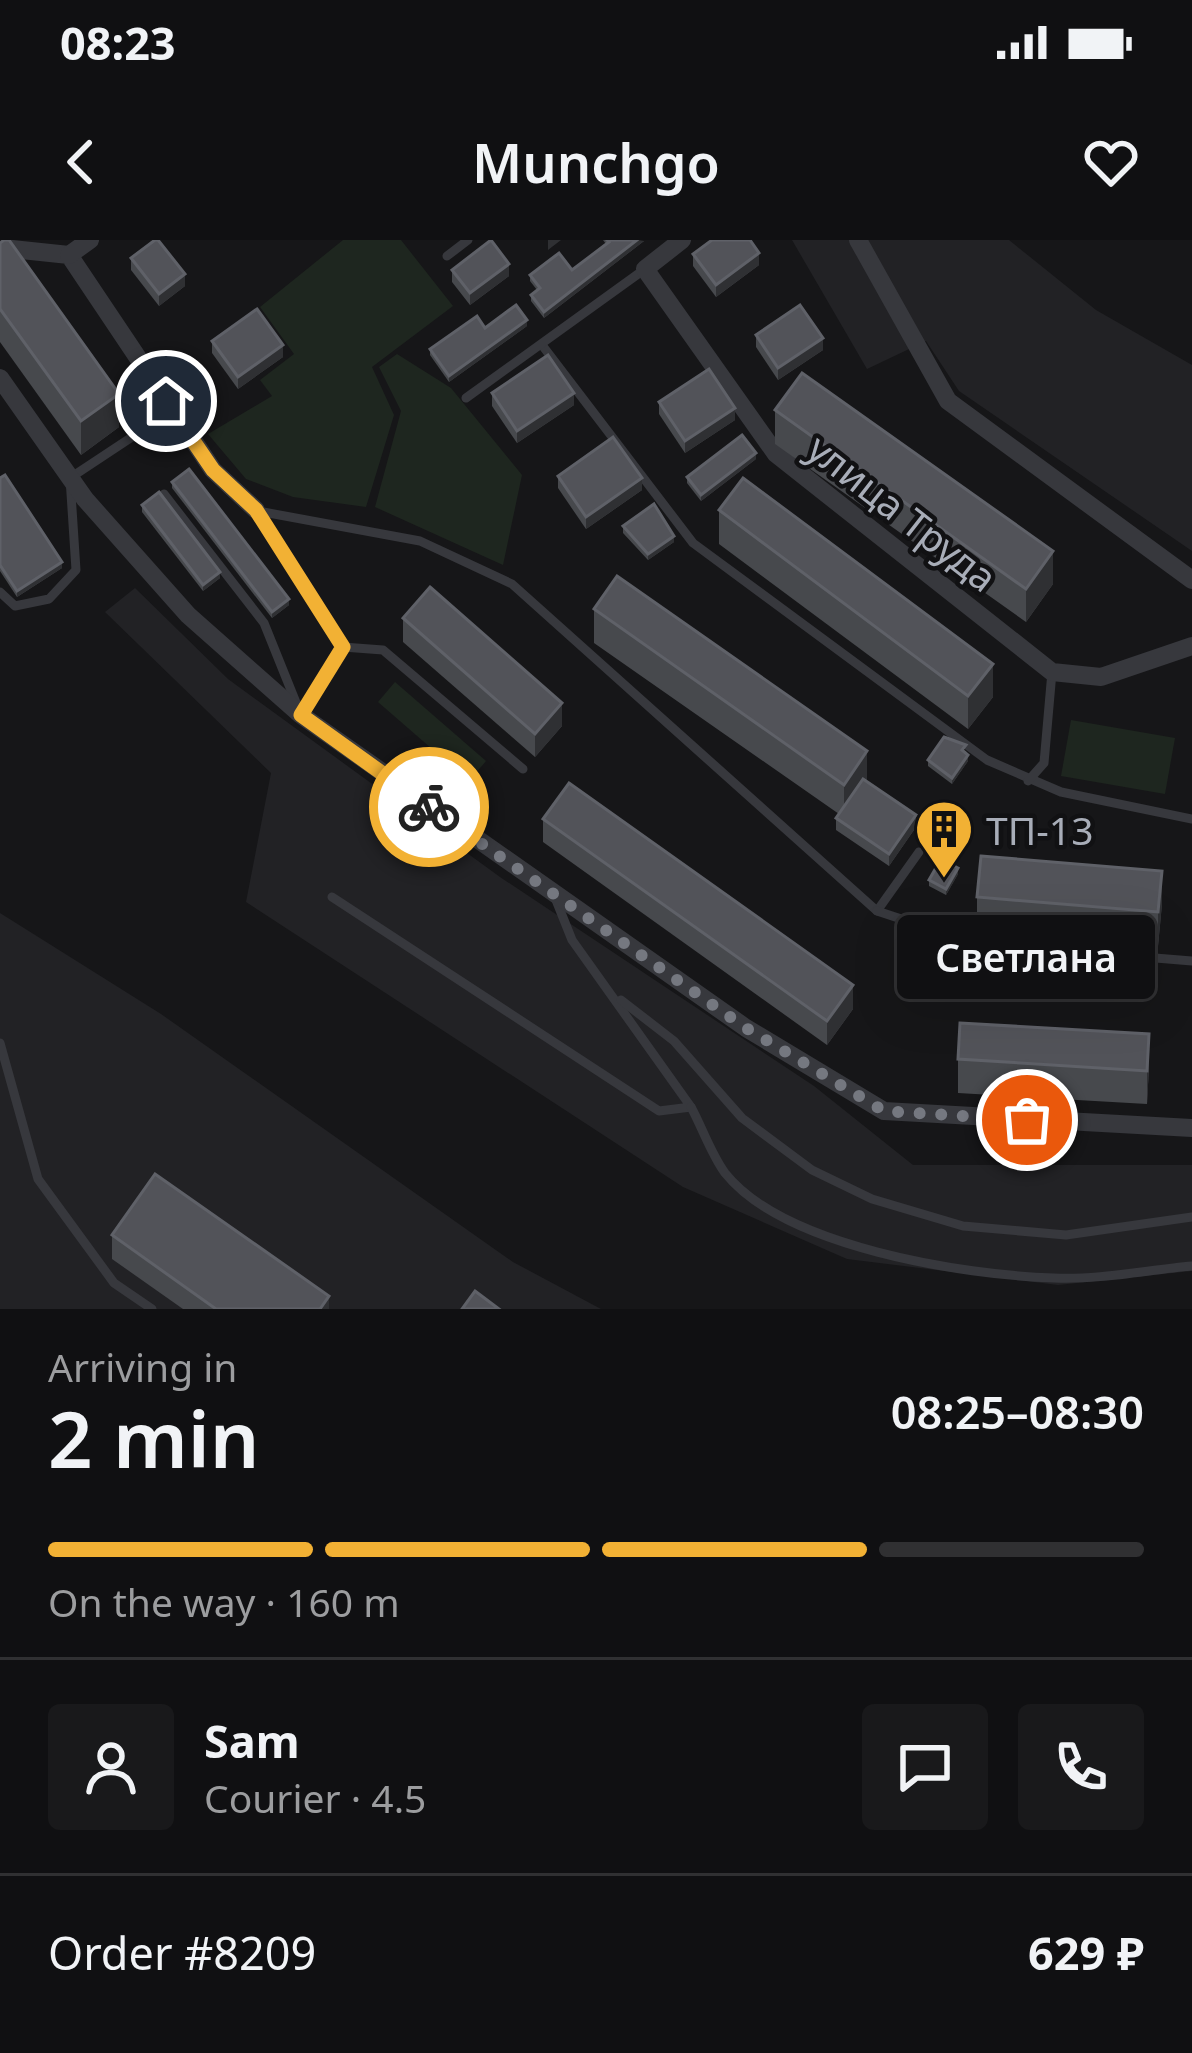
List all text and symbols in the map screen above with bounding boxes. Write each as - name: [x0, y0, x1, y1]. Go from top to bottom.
- text: 08:23: [60, 12, 176, 73]
- text: Munchgo: [472, 125, 720, 199]
- icon: back: [48, 129, 114, 195]
- icon: heart: [1078, 129, 1144, 195]
- pin: [115, 350, 217, 452]
- icon: home: [133, 368, 199, 434]
- street label: улица Труда: [797, 421, 1009, 603]
- courier: [369, 747, 489, 867]
- icon: bike: [396, 774, 462, 840]
- building icon: ТП-13: [913, 798, 975, 880]
- place label: ТП-13: [986, 803, 1093, 856]
- callout: Светлана: [898, 916, 1156, 1000]
- text: Светлана: [935, 930, 1117, 983]
- pin: [976, 1069, 1078, 1171]
- icon: bag: [994, 1087, 1060, 1153]
- text: Arriving in: [48, 1340, 237, 1393]
- text: 08:25–08:30: [891, 1381, 1144, 1442]
- text: 2 min: [48, 1385, 260, 1491]
- text: On the way · 160 m: [48, 1575, 400, 1628]
- button: person: [48, 1704, 174, 1830]
- button: chat: [862, 1704, 988, 1830]
- button: phone: [1018, 1704, 1144, 1830]
- text: Sam: [204, 1710, 300, 1771]
- text: Courier · 4.5: [204, 1771, 426, 1824]
- text: Order #8209: [48, 1922, 316, 1983]
- text: 629 ₽: [1028, 1922, 1144, 1983]

